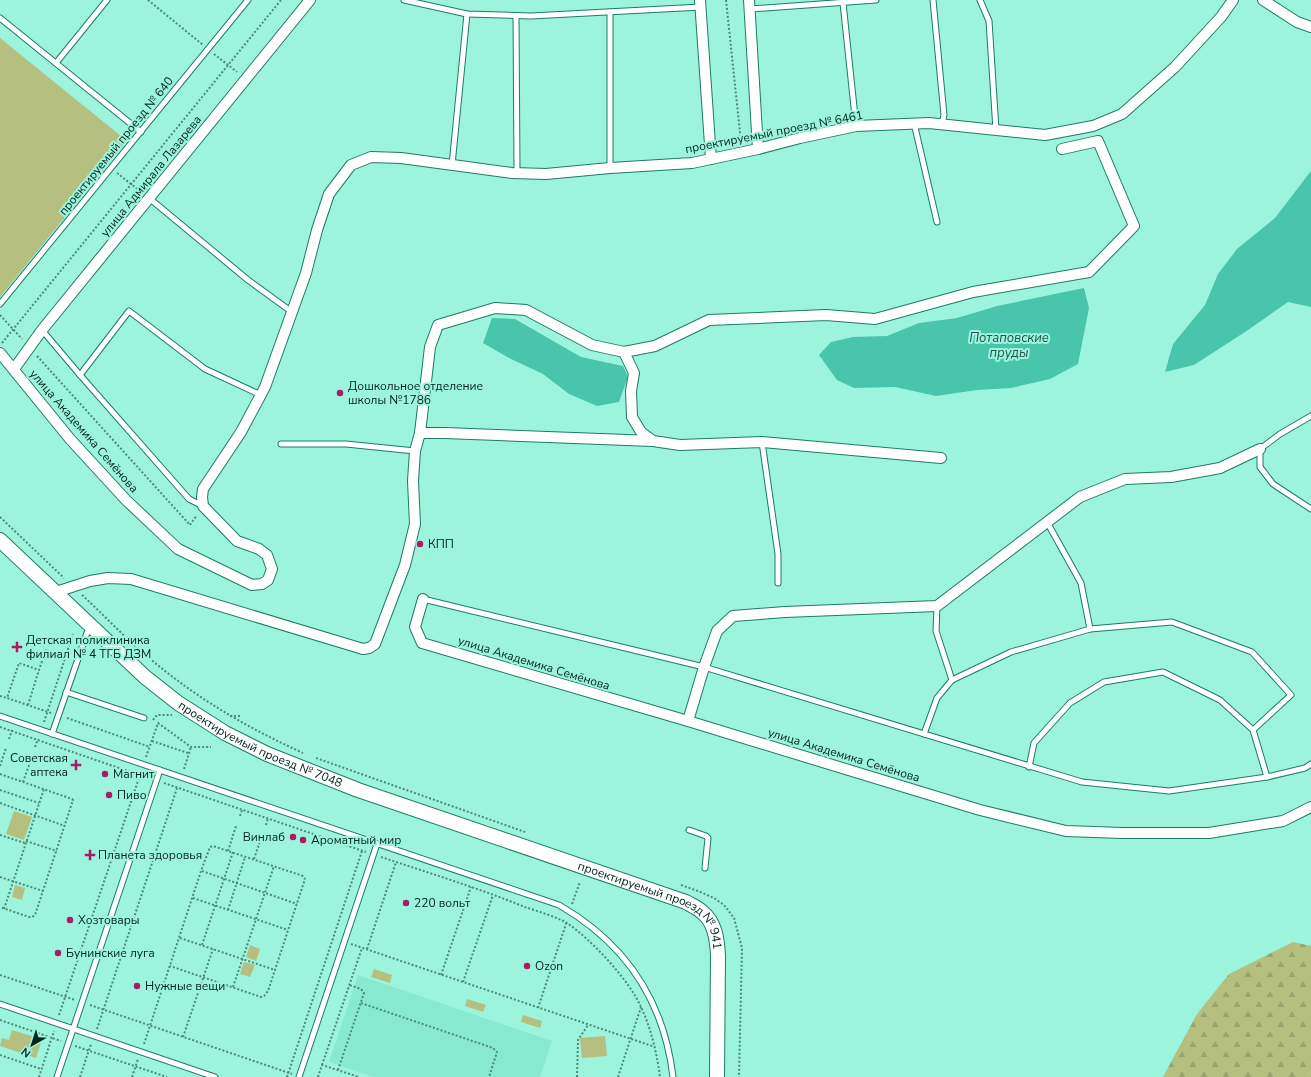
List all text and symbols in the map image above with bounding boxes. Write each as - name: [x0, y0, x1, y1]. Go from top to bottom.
- street label: проектируемый проезд № 640: [55, 73, 177, 219]
- street label: проектируемый проезд № 6461: [684, 107, 864, 157]
- street label: улица Адмирала Лазарева: [97, 112, 205, 240]
- water label: Потаповские пруды: [969, 329, 1049, 362]
- street label: улица Академика Семёнова: [26, 366, 142, 496]
- place label: Дошкольное отделение школы №1786: [348, 378, 483, 408]
- marker: Дошкольное отделение школы №1786: [335, 388, 345, 398]
- place label: КПП: [428, 536, 454, 552]
- marker: КПП: [415, 539, 425, 549]
- place label: Детская поликлиника филиал № 4 ТГБ ДЗМ: [26, 632, 151, 662]
- street label: улица Академика Семёнова: [456, 632, 612, 694]
- marker: Детская поликлиника филиал № 4 ТГБ ДЗМ: [11, 641, 23, 653]
- street label: проектируемый проезд № 7048: [175, 697, 345, 791]
- street label: улица Академика Семёнова: [766, 724, 922, 786]
- place label: Советская аптека: [10, 750, 68, 780]
- marker: Советская аптека: [71, 760, 81, 770]
- place label: Магнит: [113, 766, 155, 782]
- marker: Магнит: [100, 769, 110, 779]
- place label: Пиво: [117, 787, 147, 803]
- marker: Пиво: [104, 790, 114, 800]
- place label: Винлаб: [243, 829, 285, 845]
- marker: Винлаб: [288, 832, 298, 842]
- place label: Ароматный мир: [311, 832, 401, 848]
- marker: Ароматный мир: [298, 835, 308, 845]
- place label: Планета здоровья: [98, 847, 202, 863]
- marker: Планета здоровья: [85, 850, 95, 860]
- street label: проектируемый проезд № 941: [576, 858, 726, 950]
- place label: 220 вольт: [414, 895, 471, 911]
- marker: 220 вольт: [401, 898, 411, 908]
- place label: Хозтовары: [78, 912, 140, 928]
- marker: Хозтовары: [65, 915, 75, 925]
- place label: Бунинские луга: [66, 945, 155, 961]
- marker: Бунинские луга: [53, 948, 63, 958]
- place label: Ozon: [535, 958, 563, 974]
- marker: Ozon: [522, 961, 532, 971]
- place label: Нужные вещи: [145, 978, 225, 994]
- marker: Нужные вещи: [132, 981, 142, 991]
- north arrow: [12, 1025, 52, 1065]
- text: N: [18, 1044, 34, 1061]

